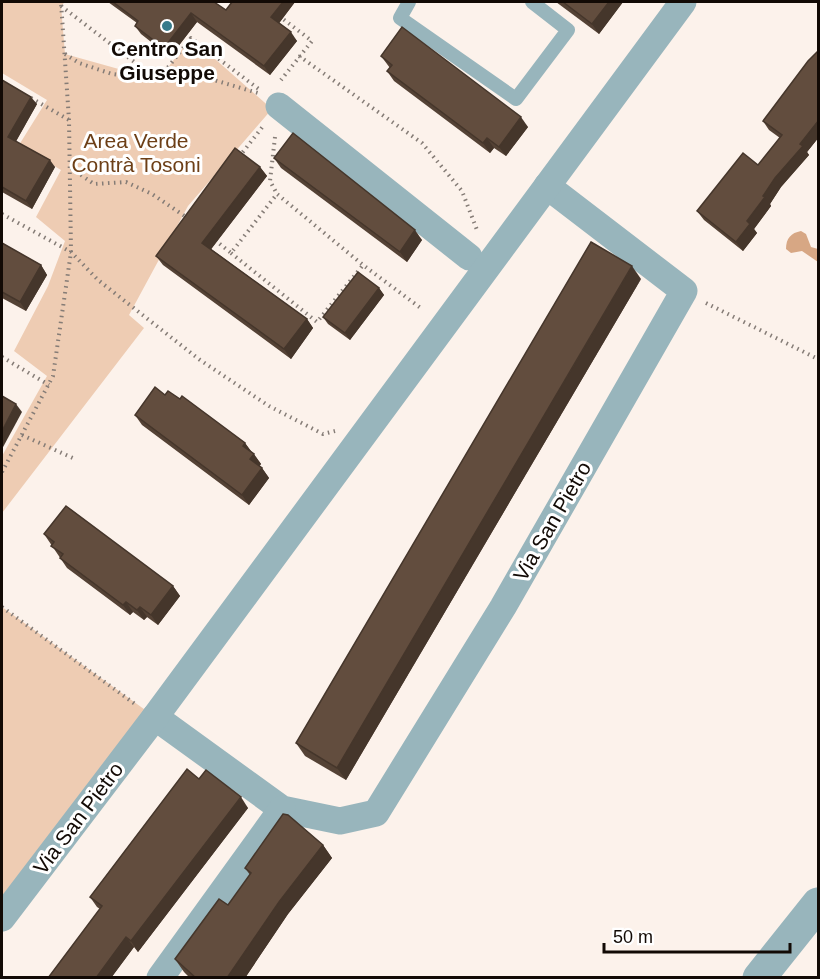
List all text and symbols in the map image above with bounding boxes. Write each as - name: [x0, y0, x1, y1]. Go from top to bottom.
- marker: Centro San Giuseppe: [160, 19, 174, 33]
- place label: Centro San Giuseppe: [111, 37, 223, 84]
- park label: Area Verde Contrà Tosoni: [71, 129, 201, 176]
- street label: Via San Pietro: [509, 457, 595, 585]
- street label: Via San Pietro: [29, 758, 127, 878]
- scale bar: [604, 916, 790, 954]
- text: 50 m: [613, 927, 653, 947]

